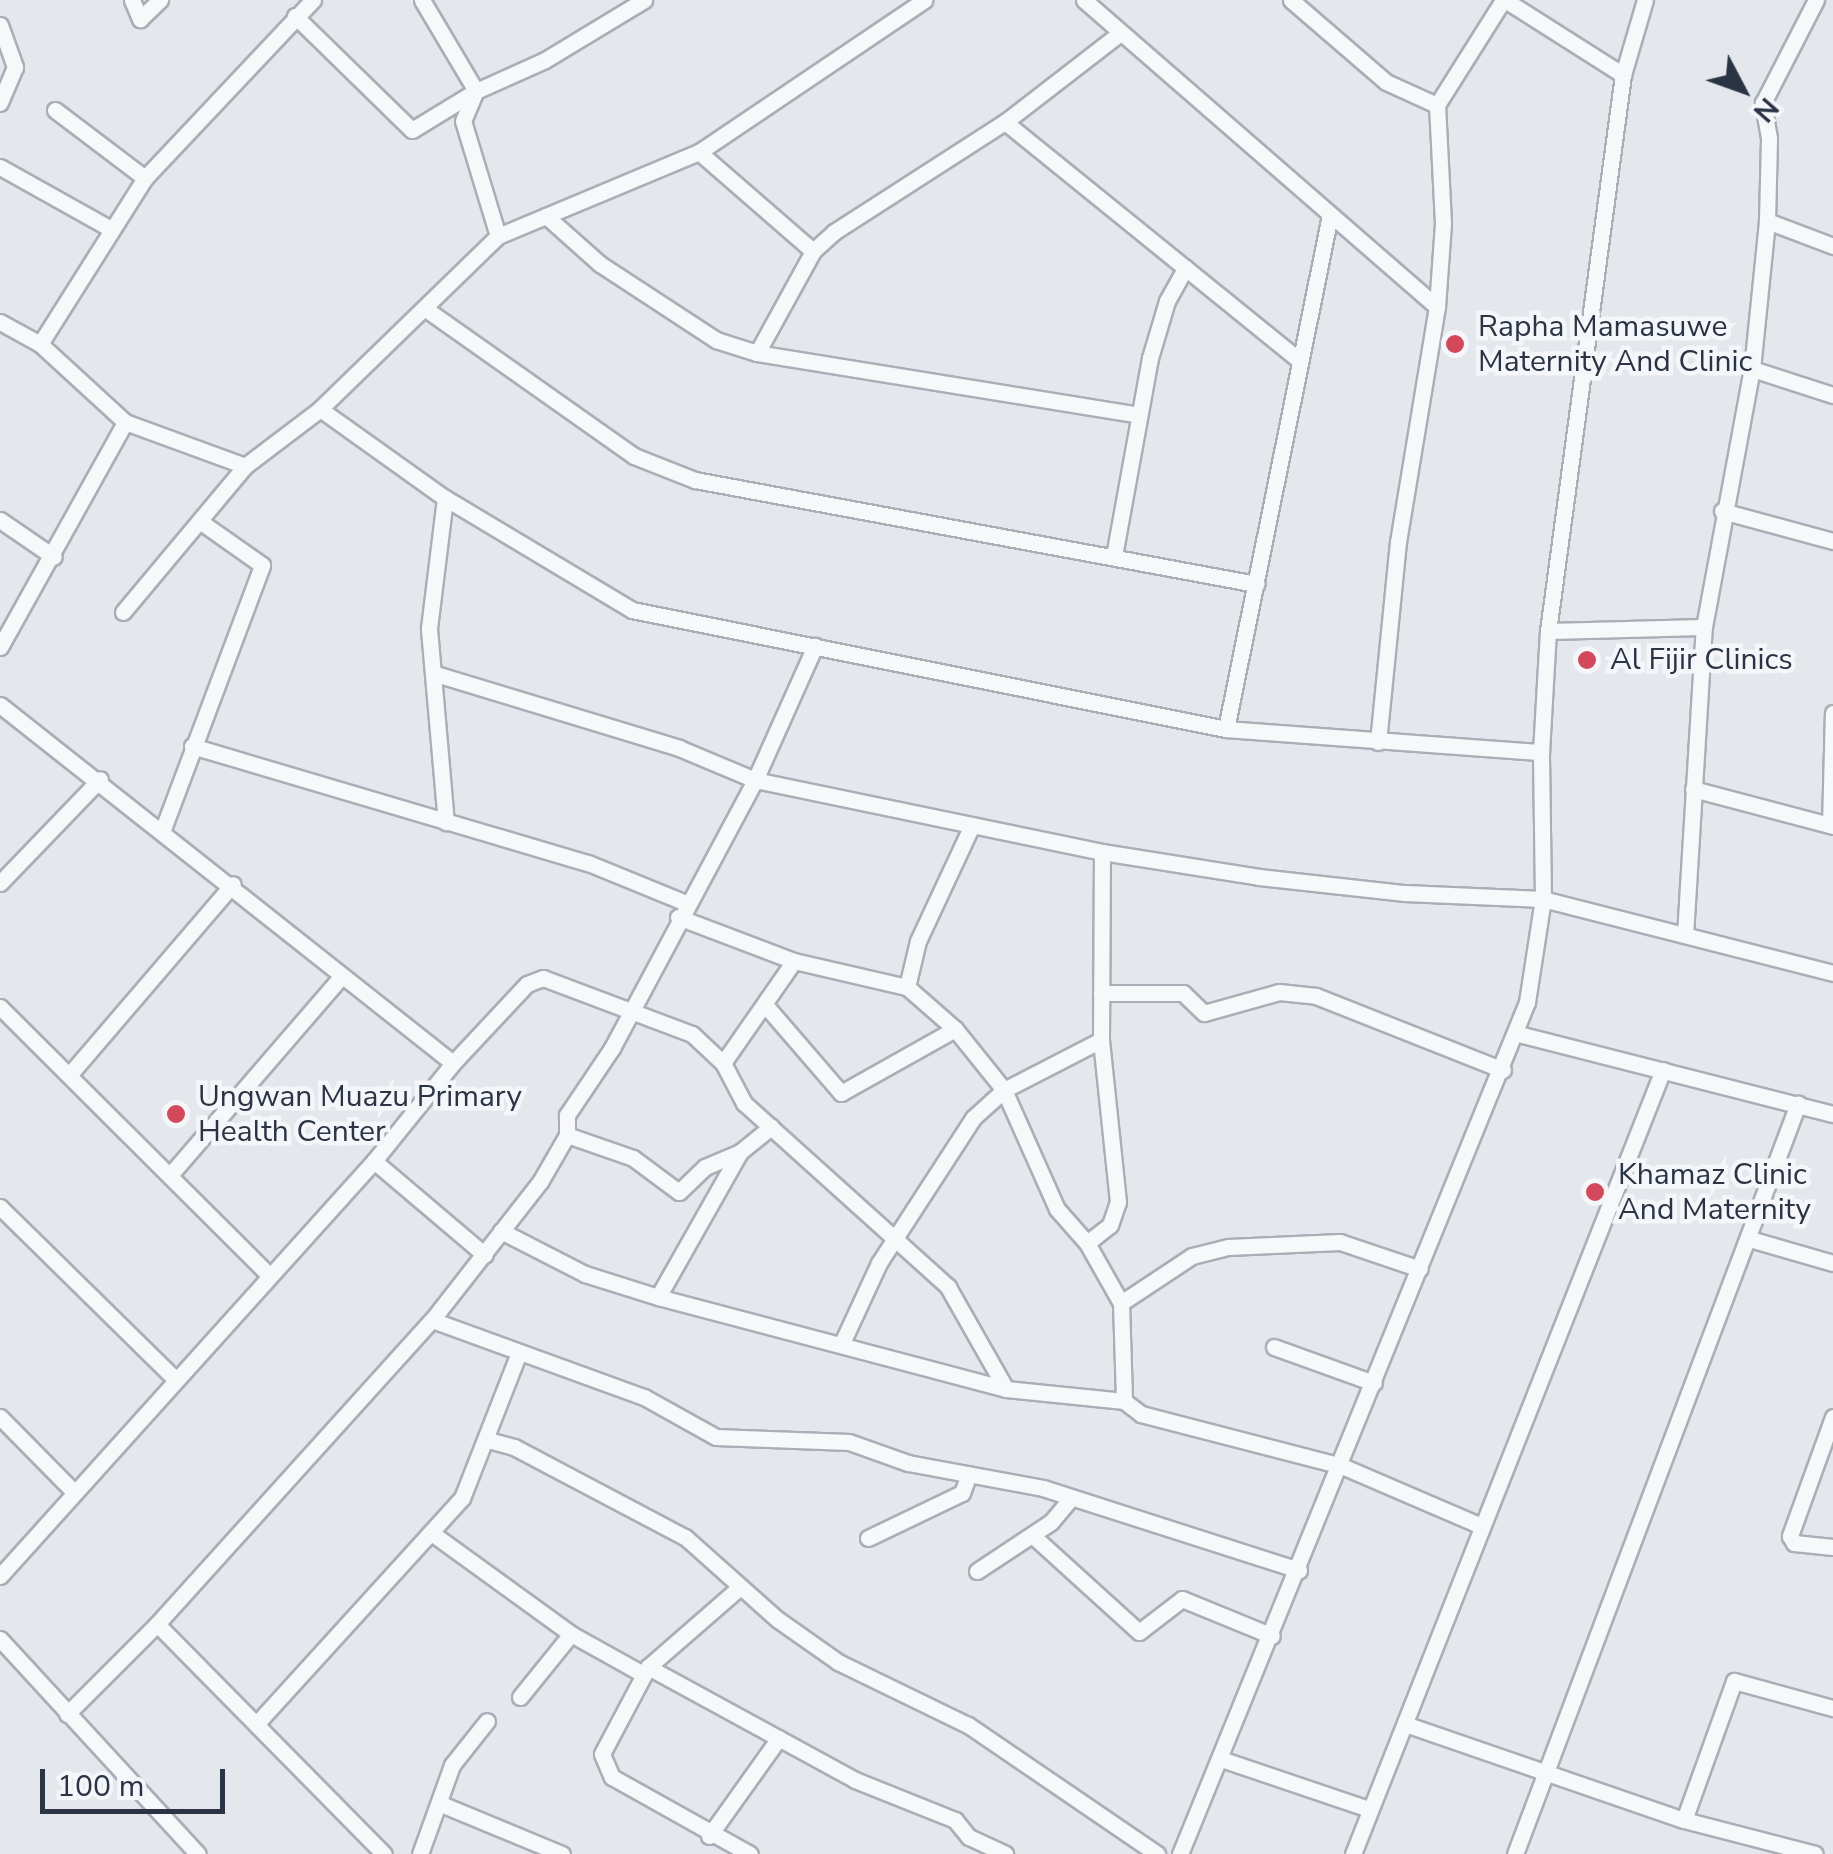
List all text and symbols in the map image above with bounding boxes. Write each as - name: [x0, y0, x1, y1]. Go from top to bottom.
- north arrow: [1693, 40, 1793, 140]
- text: N: [1744, 89, 1787, 130]
- place label: Rapha Mamasuwe Maternity And Clinic: [1478, 309, 1752, 380]
- marker: Rapha Mamasuwe Maternity And Clinic: [1442, 331, 1468, 357]
- place label: Al Fijir Clinics: [1610, 642, 1793, 678]
- marker: Al Fijir Clinics: [1574, 647, 1600, 673]
- place label: Ungwan Muazu Primary Health Center: [198, 1079, 522, 1150]
- marker: Ungwan Muazu Primary Health Center: [163, 1101, 189, 1127]
- place label: Khamaz Clinic And Maternity: [1618, 1157, 1811, 1228]
- marker: Khamaz Clinic And Maternity: [1582, 1179, 1608, 1205]
- scale bar: [45, 1749, 230, 1811]
- text: 100 m: [57, 1766, 144, 1807]

